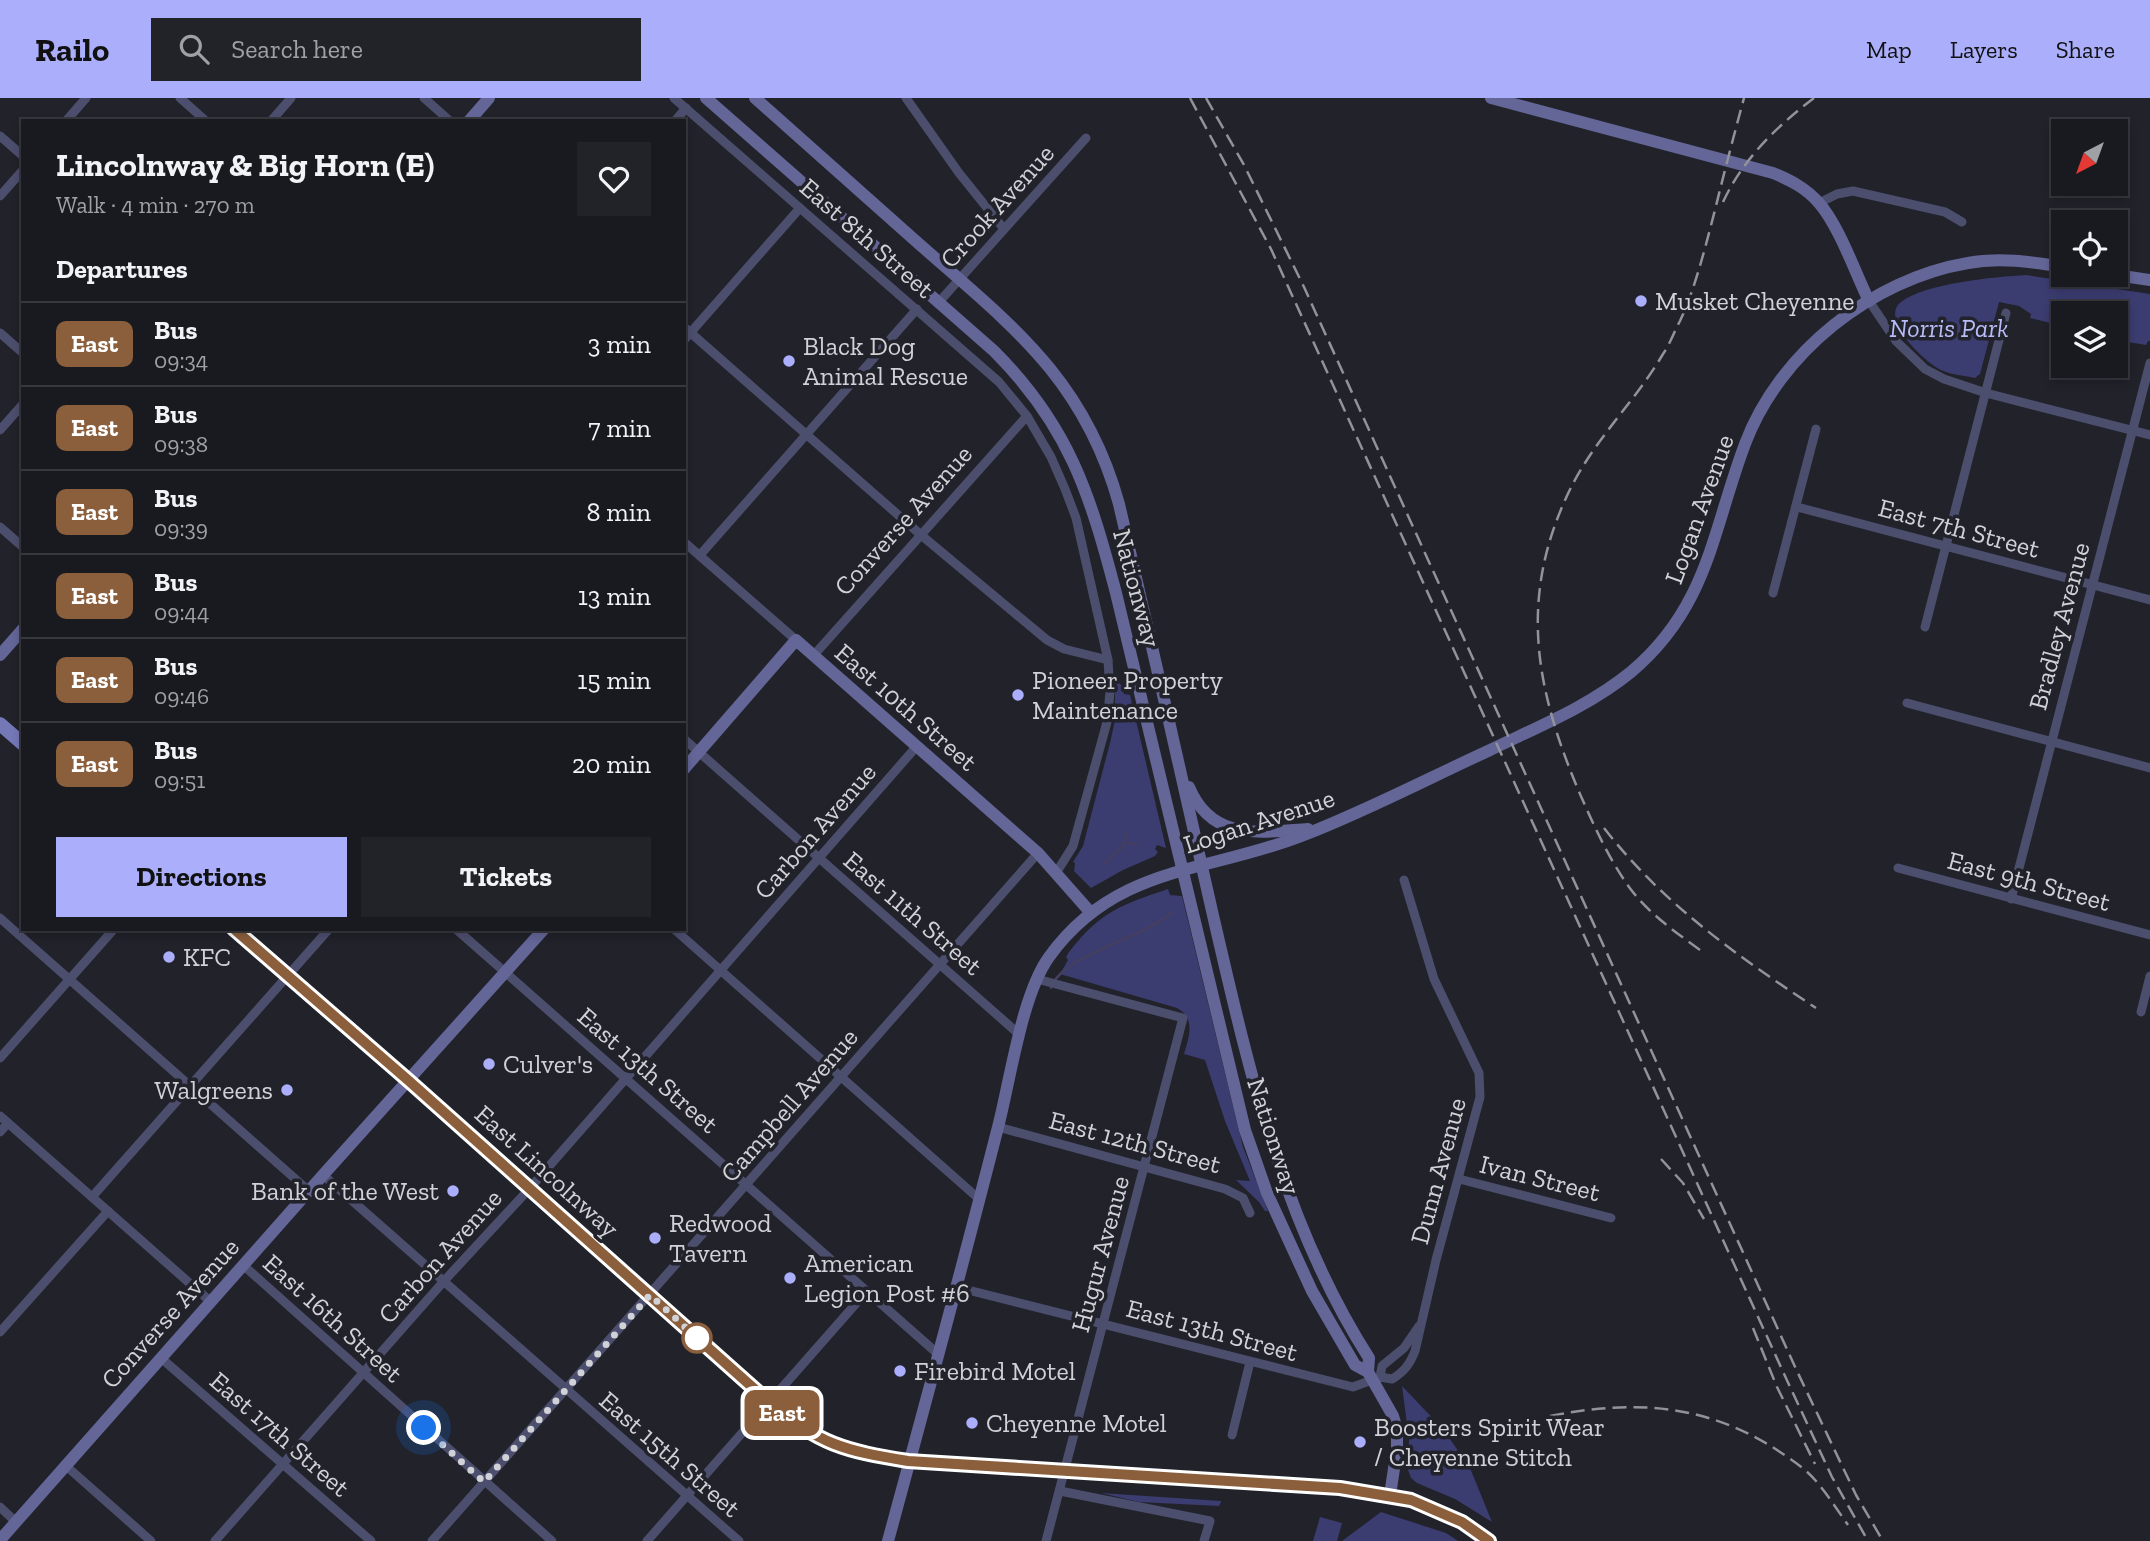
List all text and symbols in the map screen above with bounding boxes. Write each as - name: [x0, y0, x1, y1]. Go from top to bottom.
- search box: [151, 18, 641, 81]
- text: Railo: [35, 30, 109, 69]
- icon: search: [175, 30, 213, 68]
- text: Search here: [231, 33, 363, 65]
- text: Map: [1866, 35, 1912, 64]
- text: Layers: [1950, 35, 2018, 64]
- text: Share: [2056, 35, 2115, 64]
- north arrow: [2051, 119, 2128, 196]
- map controls: [2051, 119, 2128, 378]
- street label: Crook Avenue: [933, 138, 1061, 274]
- button: heart: [577, 142, 651, 216]
- text: Lincolnway & Big Horn (E): [56, 145, 434, 184]
- street label: East 8th Street: [793, 171, 941, 305]
- text: Walk · 4 min · 270 m: [56, 191, 255, 219]
- button: locate: [2051, 210, 2128, 287]
- text: Departures: [56, 253, 188, 285]
- place label: Musket Cheyenne: [1655, 285, 1855, 317]
- marker: Musket Cheyenne: [1633, 293, 1649, 309]
- button: layers: [2051, 301, 2128, 378]
- park label: Norris Park: [1889, 312, 2009, 344]
- text: Bus: [154, 314, 197, 346]
- text: 3 min: [588, 328, 651, 360]
- text: East: [71, 329, 118, 358]
- place label: Black Dog Animal Rescue: [803, 330, 968, 392]
- text: 09:34: [154, 346, 208, 374]
- marker: Black Dog Animal Rescue: [781, 353, 797, 369]
- text: Bus: [154, 398, 197, 430]
- text: 7 min: [588, 412, 651, 444]
- text: East: [71, 413, 118, 442]
- text: 09:38: [154, 430, 208, 458]
- street label: Logan Avenue: [1657, 430, 1741, 588]
- street label: Converse Avenue: [827, 438, 979, 602]
- text: Bus: [154, 482, 197, 514]
- street label: East 7th Street: [1875, 491, 2043, 565]
- text: 8 min: [586, 496, 651, 528]
- text: East: [71, 497, 118, 526]
- text: 09:39: [154, 514, 208, 542]
- street label: Nationway: [1106, 525, 1168, 651]
- street label: Bradley Avenue: [2021, 539, 2097, 713]
- text: Bus: [154, 566, 197, 598]
- text: 13 min: [578, 580, 651, 612]
- text: East: [71, 581, 118, 610]
- text: 09:44: [154, 598, 209, 626]
- street label: East 10th Street: [828, 636, 984, 778]
- text: Bus: [154, 650, 197, 682]
- text: 15 min: [577, 664, 651, 696]
- place label: Pioneer Property Maintenance: [1032, 664, 1224, 726]
- text: East: [71, 665, 118, 694]
- text: 09:46: [154, 682, 209, 710]
- marker: Pioneer Property Maintenance: [1010, 687, 1026, 703]
- text: Bus: [154, 734, 197, 766]
- text: 20 min: [572, 748, 651, 780]
- text: East: [71, 749, 118, 778]
- street label: Carbon Avenue: [747, 756, 883, 906]
- text: 09:51: [154, 766, 205, 794]
- street label: Logan Avenue: [1180, 782, 1338, 860]
- button: Directions: [56, 837, 347, 917]
- button: Tickets: [361, 837, 651, 917]
- street label: East 11th Street: [837, 844, 989, 982]
- street label: East 9th Street: [1944, 844, 2114, 918]
- place label: KFC: [183, 941, 231, 973]
- marker: KFC: [161, 949, 177, 965]
- street label: East 13th Street: [571, 1000, 725, 1140]
- street label: Campbell Avenue: [713, 1021, 865, 1189]
- place label: Culver's: [503, 1048, 593, 1080]
- marker: Culver's: [481, 1056, 497, 1072]
- place label: Walgreens: [154, 1074, 273, 1106]
- street label: Nationway: [1240, 1074, 1308, 1199]
- marker: Walgreens: [279, 1082, 295, 1098]
- street label: Dunn Avenue: [1403, 1094, 1473, 1248]
- street label: East Lincolnway: [468, 1098, 626, 1245]
- street label: East 12th Street: [1046, 1104, 1225, 1180]
- street label: Ivan Street: [1477, 1148, 1604, 1208]
- street label: Hugur Avenue: [1064, 1172, 1136, 1336]
- place label: Bank of the West: [251, 1175, 439, 1207]
- street label: Carbon Avenue: [371, 1182, 509, 1330]
- marker: Bank of the West: [445, 1183, 461, 1199]
- place label: Redwood Tavern: [669, 1207, 772, 1269]
- marker: Redwood Tavern: [647, 1230, 663, 1246]
- street label: Converse Avenue: [94, 1231, 246, 1395]
- street label: East 16th Street: [257, 1247, 410, 1389]
- place label: American Legion Post #6: [804, 1247, 970, 1309]
- marker: American Legion Post #6: [782, 1270, 798, 1286]
- street label: East 13th Street: [1123, 1292, 1301, 1368]
- unlabelled marker: [682, 1323, 712, 1353]
- place label: Firebird Motel: [914, 1355, 1076, 1387]
- marker: Firebird Motel: [892, 1363, 908, 1379]
- street label: East 17th Street: [203, 1365, 357, 1504]
- street label: East 15th Street: [593, 1384, 747, 1524]
- line badge: East: [733, 1390, 831, 1436]
- text: East: [759, 1398, 805, 1427]
- place label: Cheyenne Motel: [986, 1407, 1167, 1439]
- your location: [406, 1410, 441, 1445]
- place label: Boosters Spirit Wear / Cheyenne Stitch: [1374, 1411, 1605, 1473]
- marker: Cheyenne Motel: [964, 1415, 980, 1431]
- marker: Boosters Spirit Wear / Cheyenne Stitch: [1352, 1434, 1368, 1450]

